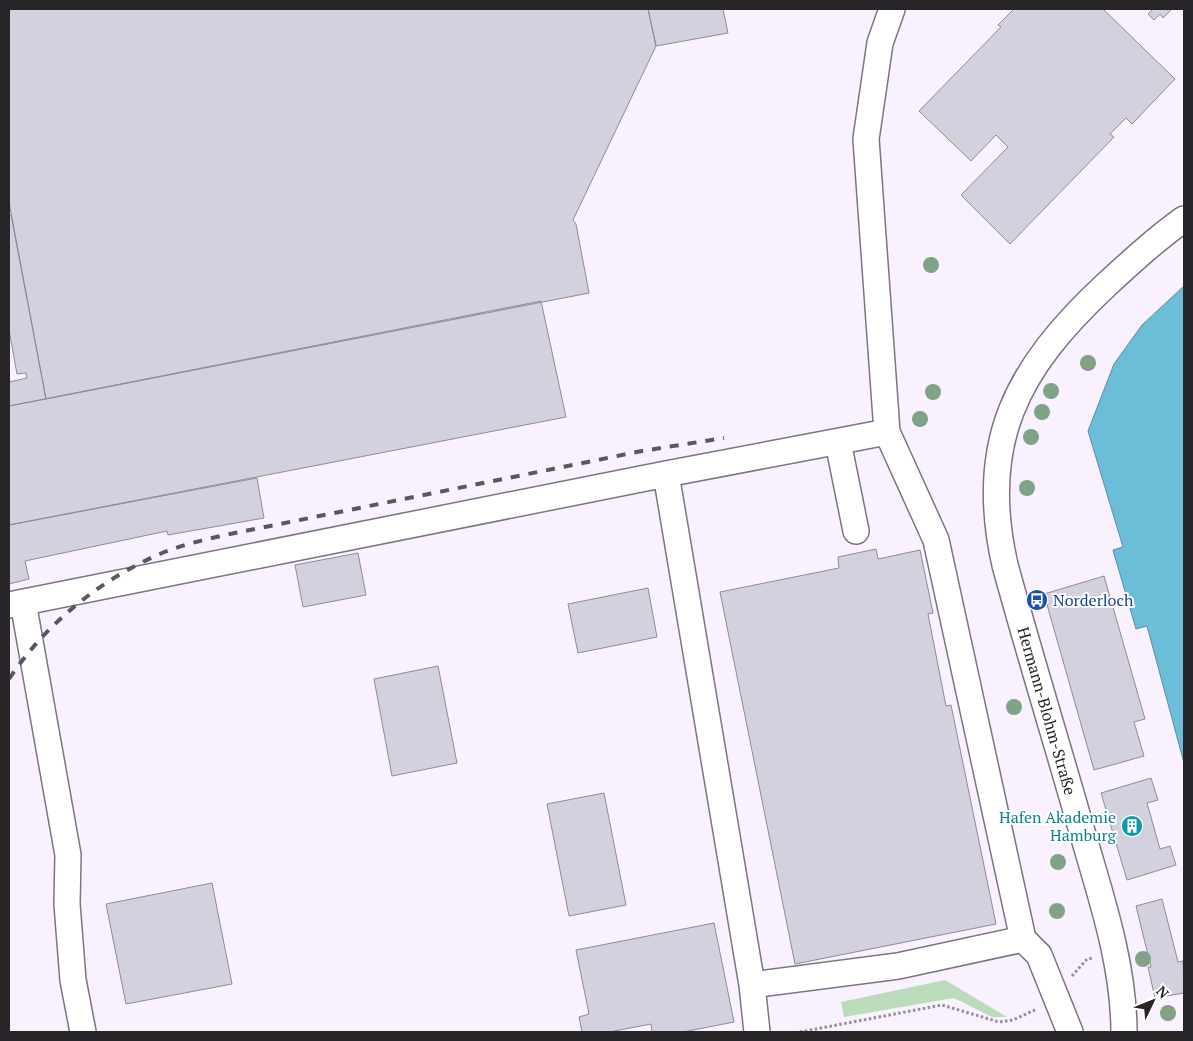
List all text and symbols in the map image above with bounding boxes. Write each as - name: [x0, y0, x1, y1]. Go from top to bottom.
- bus stop icon: Norderloch: [1025, 588, 1049, 612]
- place label: Norderloch: [1053, 589, 1134, 611]
- street label: Hermann-Blohm-Straße: [1012, 624, 1082, 798]
- place label: Hafen Akademie Hamburg: [999, 806, 1117, 846]
- building icon: Hafen Akademie Hamburg: [1120, 814, 1144, 838]
- north arrow: [1128, 976, 1178, 1026]
- text: N: [1152, 981, 1174, 1002]

